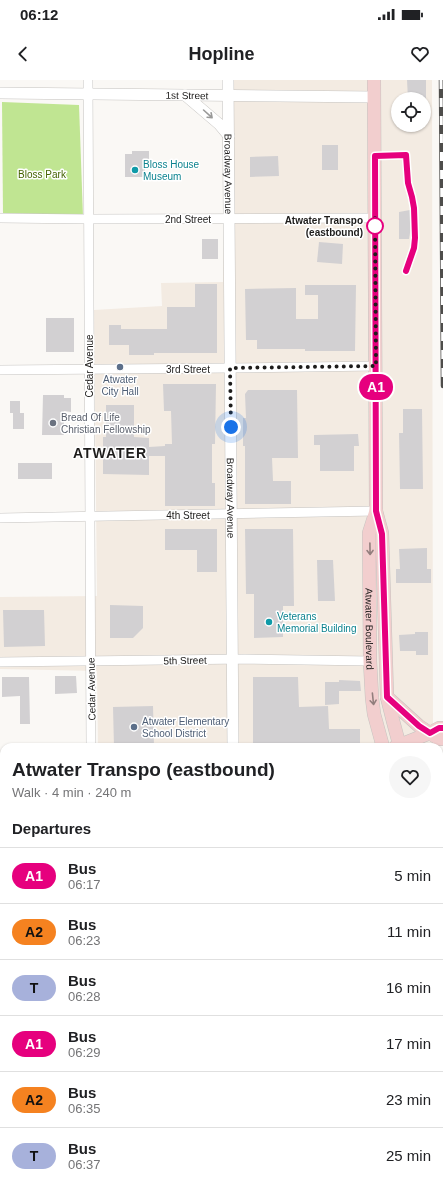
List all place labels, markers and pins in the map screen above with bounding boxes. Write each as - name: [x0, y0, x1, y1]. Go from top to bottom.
- place label: Bloss House Museum: [143, 159, 200, 182]
- marker: Bloss House Museum: [130, 165, 140, 175]
- place label: Atwater Transpo (eastbound): [285, 215, 363, 238]
- marker: Atwater Transpo (eastbound): [366, 217, 384, 235]
- marker: Atwater City Hall: [115, 362, 125, 372]
- place label: Atwater City Hall: [101, 374, 139, 397]
- place label: Bread Of Life Christian Fellowship: [61, 412, 151, 435]
- marker: Bread Of Life Christian Fellowship: [48, 418, 58, 428]
- place label: Veterans Memorial Building: [277, 611, 356, 634]
- marker: Veterans Memorial Building: [264, 617, 274, 627]
- place label: Atwater Elementary School District: [142, 716, 229, 739]
- marker: Atwater Elementary School District: [129, 722, 139, 732]

